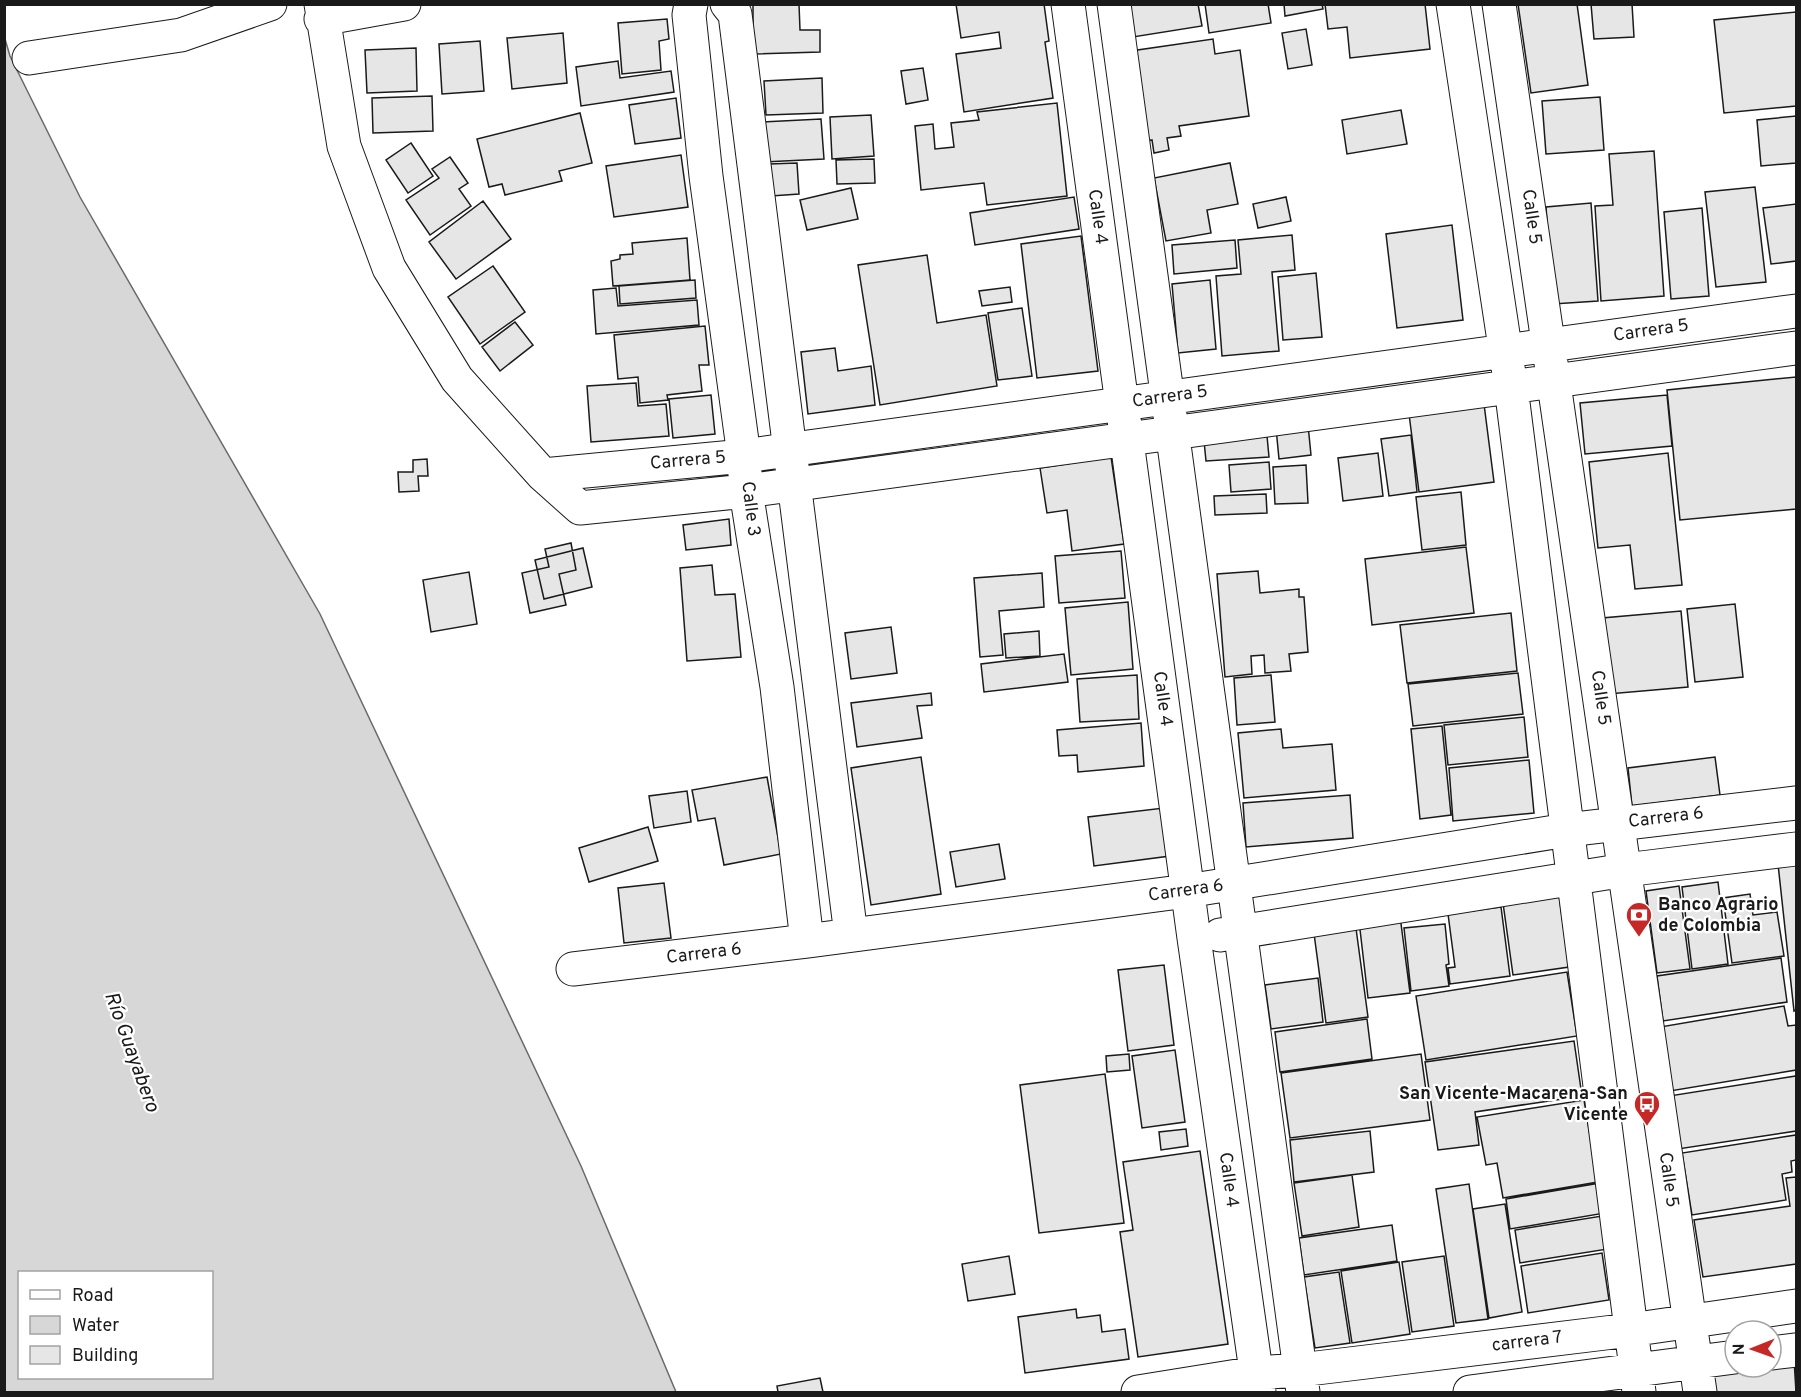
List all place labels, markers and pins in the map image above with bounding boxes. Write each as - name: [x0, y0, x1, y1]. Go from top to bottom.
- place label: Banco Agrario de Colombia: [1658, 894, 1778, 938]
- bank icon: Banco Agrario de Colombia: [1624, 900, 1654, 938]
- place label: San Vicente-Macarena-San Vicente: [1399, 1083, 1628, 1127]
- bus stop icon: San Vicente-Macarena-San Vicente: [1632, 1089, 1662, 1127]

